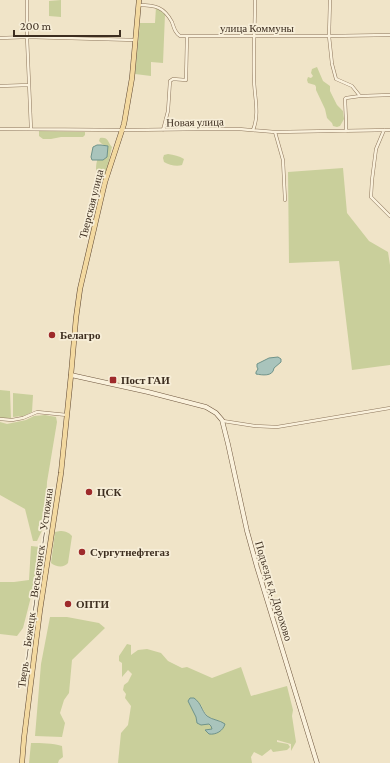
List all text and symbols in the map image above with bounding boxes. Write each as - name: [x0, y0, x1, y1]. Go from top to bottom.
- scale bar: [14, 12, 120, 38]
- text: 200 m: [20, 19, 52, 33]
- street label: улица Коммуны: [220, 22, 295, 34]
- street label: Новая улица: [166, 115, 224, 129]
- street label: Тверская улица: [77, 168, 105, 240]
- place label: Белагро: [60, 329, 101, 341]
- marker: Белагро: [47, 330, 57, 340]
- place label: Пост ГАИ: [121, 374, 170, 386]
- marker: Пост ГАИ: [108, 375, 118, 385]
- place label: ЦСК: [97, 486, 122, 498]
- street label: Тверь — Бежецк — Весьегонск — Устюжна: [15, 487, 55, 689]
- marker: ЦСК: [84, 487, 94, 497]
- street label: Подъезд к д. Дорохово: [253, 540, 295, 643]
- place label: Сургутнефтегаз: [90, 546, 170, 558]
- marker: Сургутнефтегаз: [77, 547, 87, 557]
- place label: ОПТИ: [76, 598, 109, 610]
- marker: ОПТИ: [63, 599, 73, 609]

